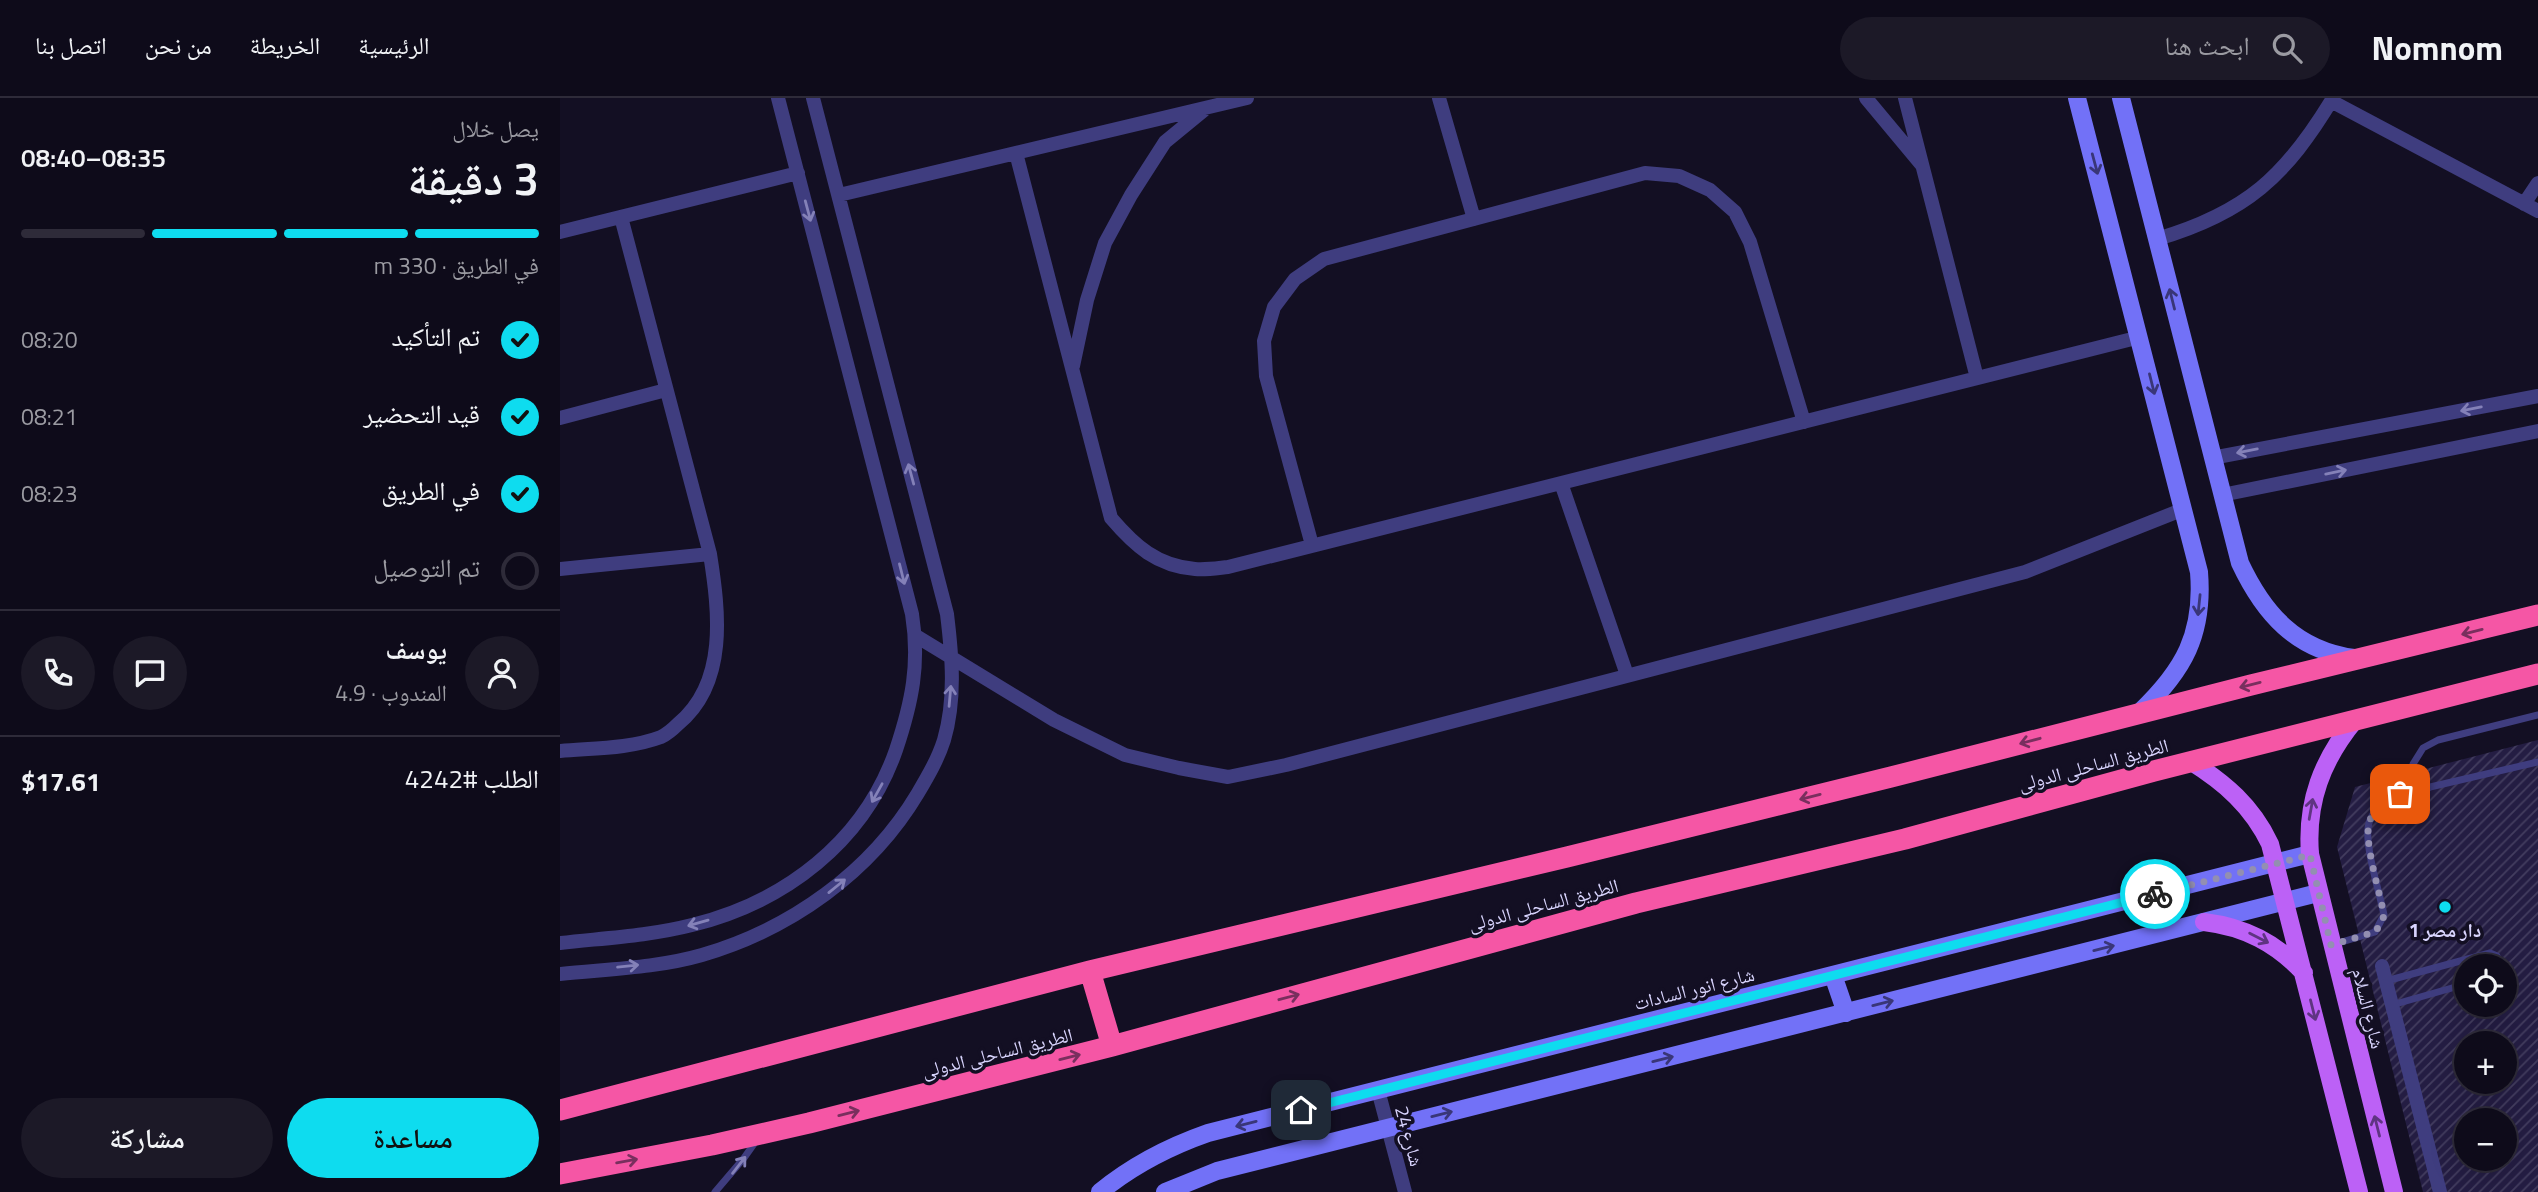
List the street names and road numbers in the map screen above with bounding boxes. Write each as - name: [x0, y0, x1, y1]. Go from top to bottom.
- street label: الطريق الساحلى الدولى: [2015, 730, 2171, 798]
- street label: الطريق الساحلى الدولى: [1465, 870, 1621, 938]
- street label: شارع انور السادات: [1631, 959, 1757, 1017]
- street label: شارع السلام: [2345, 965, 2393, 1051]
- street label: الطريق الساحلى الدولى: [919, 1019, 1075, 1085]
- street label: شارع 24: [1388, 1102, 1432, 1170]

